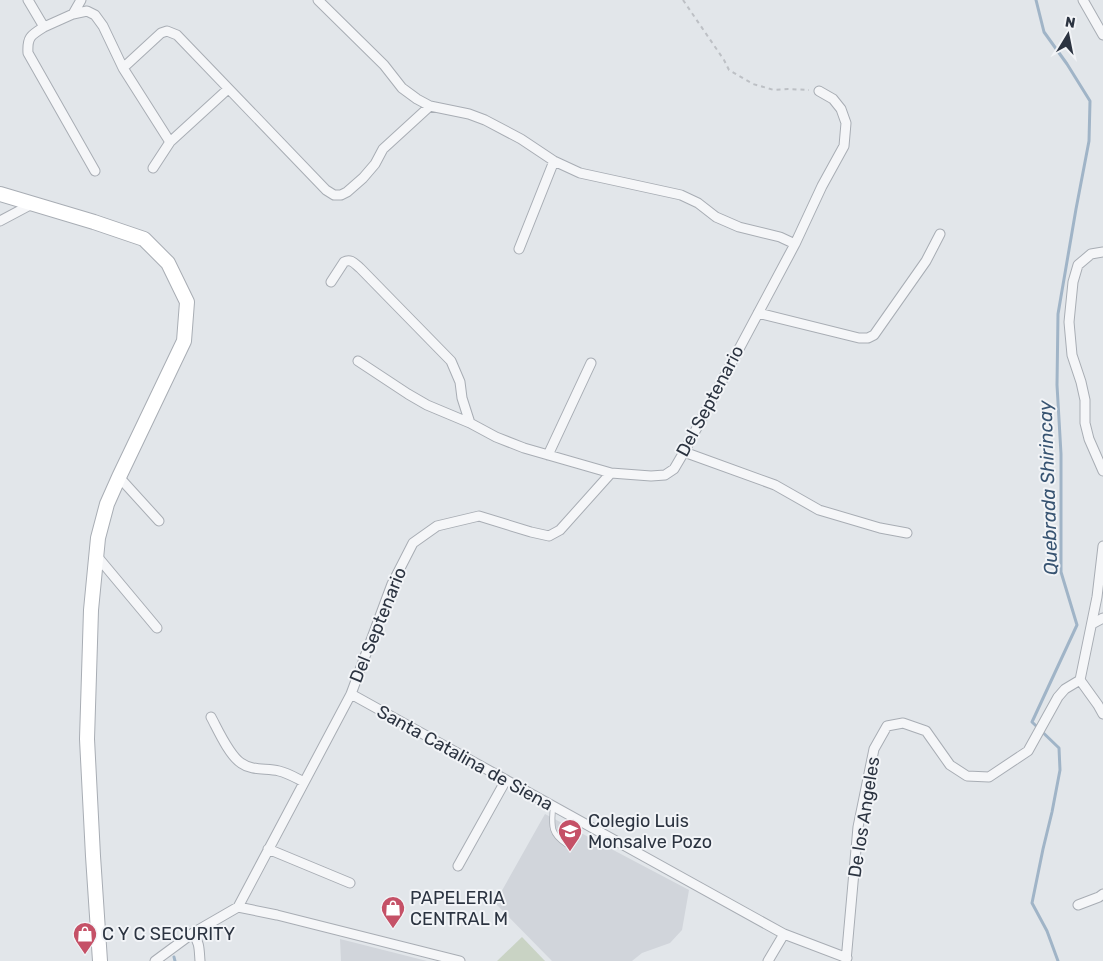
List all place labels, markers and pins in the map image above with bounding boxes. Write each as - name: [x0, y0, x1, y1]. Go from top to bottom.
- place label: Colegio Luis Monsalve Pozo: [588, 810, 712, 853]
- school or university icon: Colegio Luis Monsalve Pozo: [557, 818, 583, 852]
- place label: PAPELERIA CENTRAL M: [410, 887, 508, 930]
- shop icon: PAPELERIA CENTRAL M: [380, 895, 406, 929]
- shop icon: C Y C SECURITY: [72, 921, 98, 955]
- place label: C Y C SECURITY: [102, 923, 236, 945]

